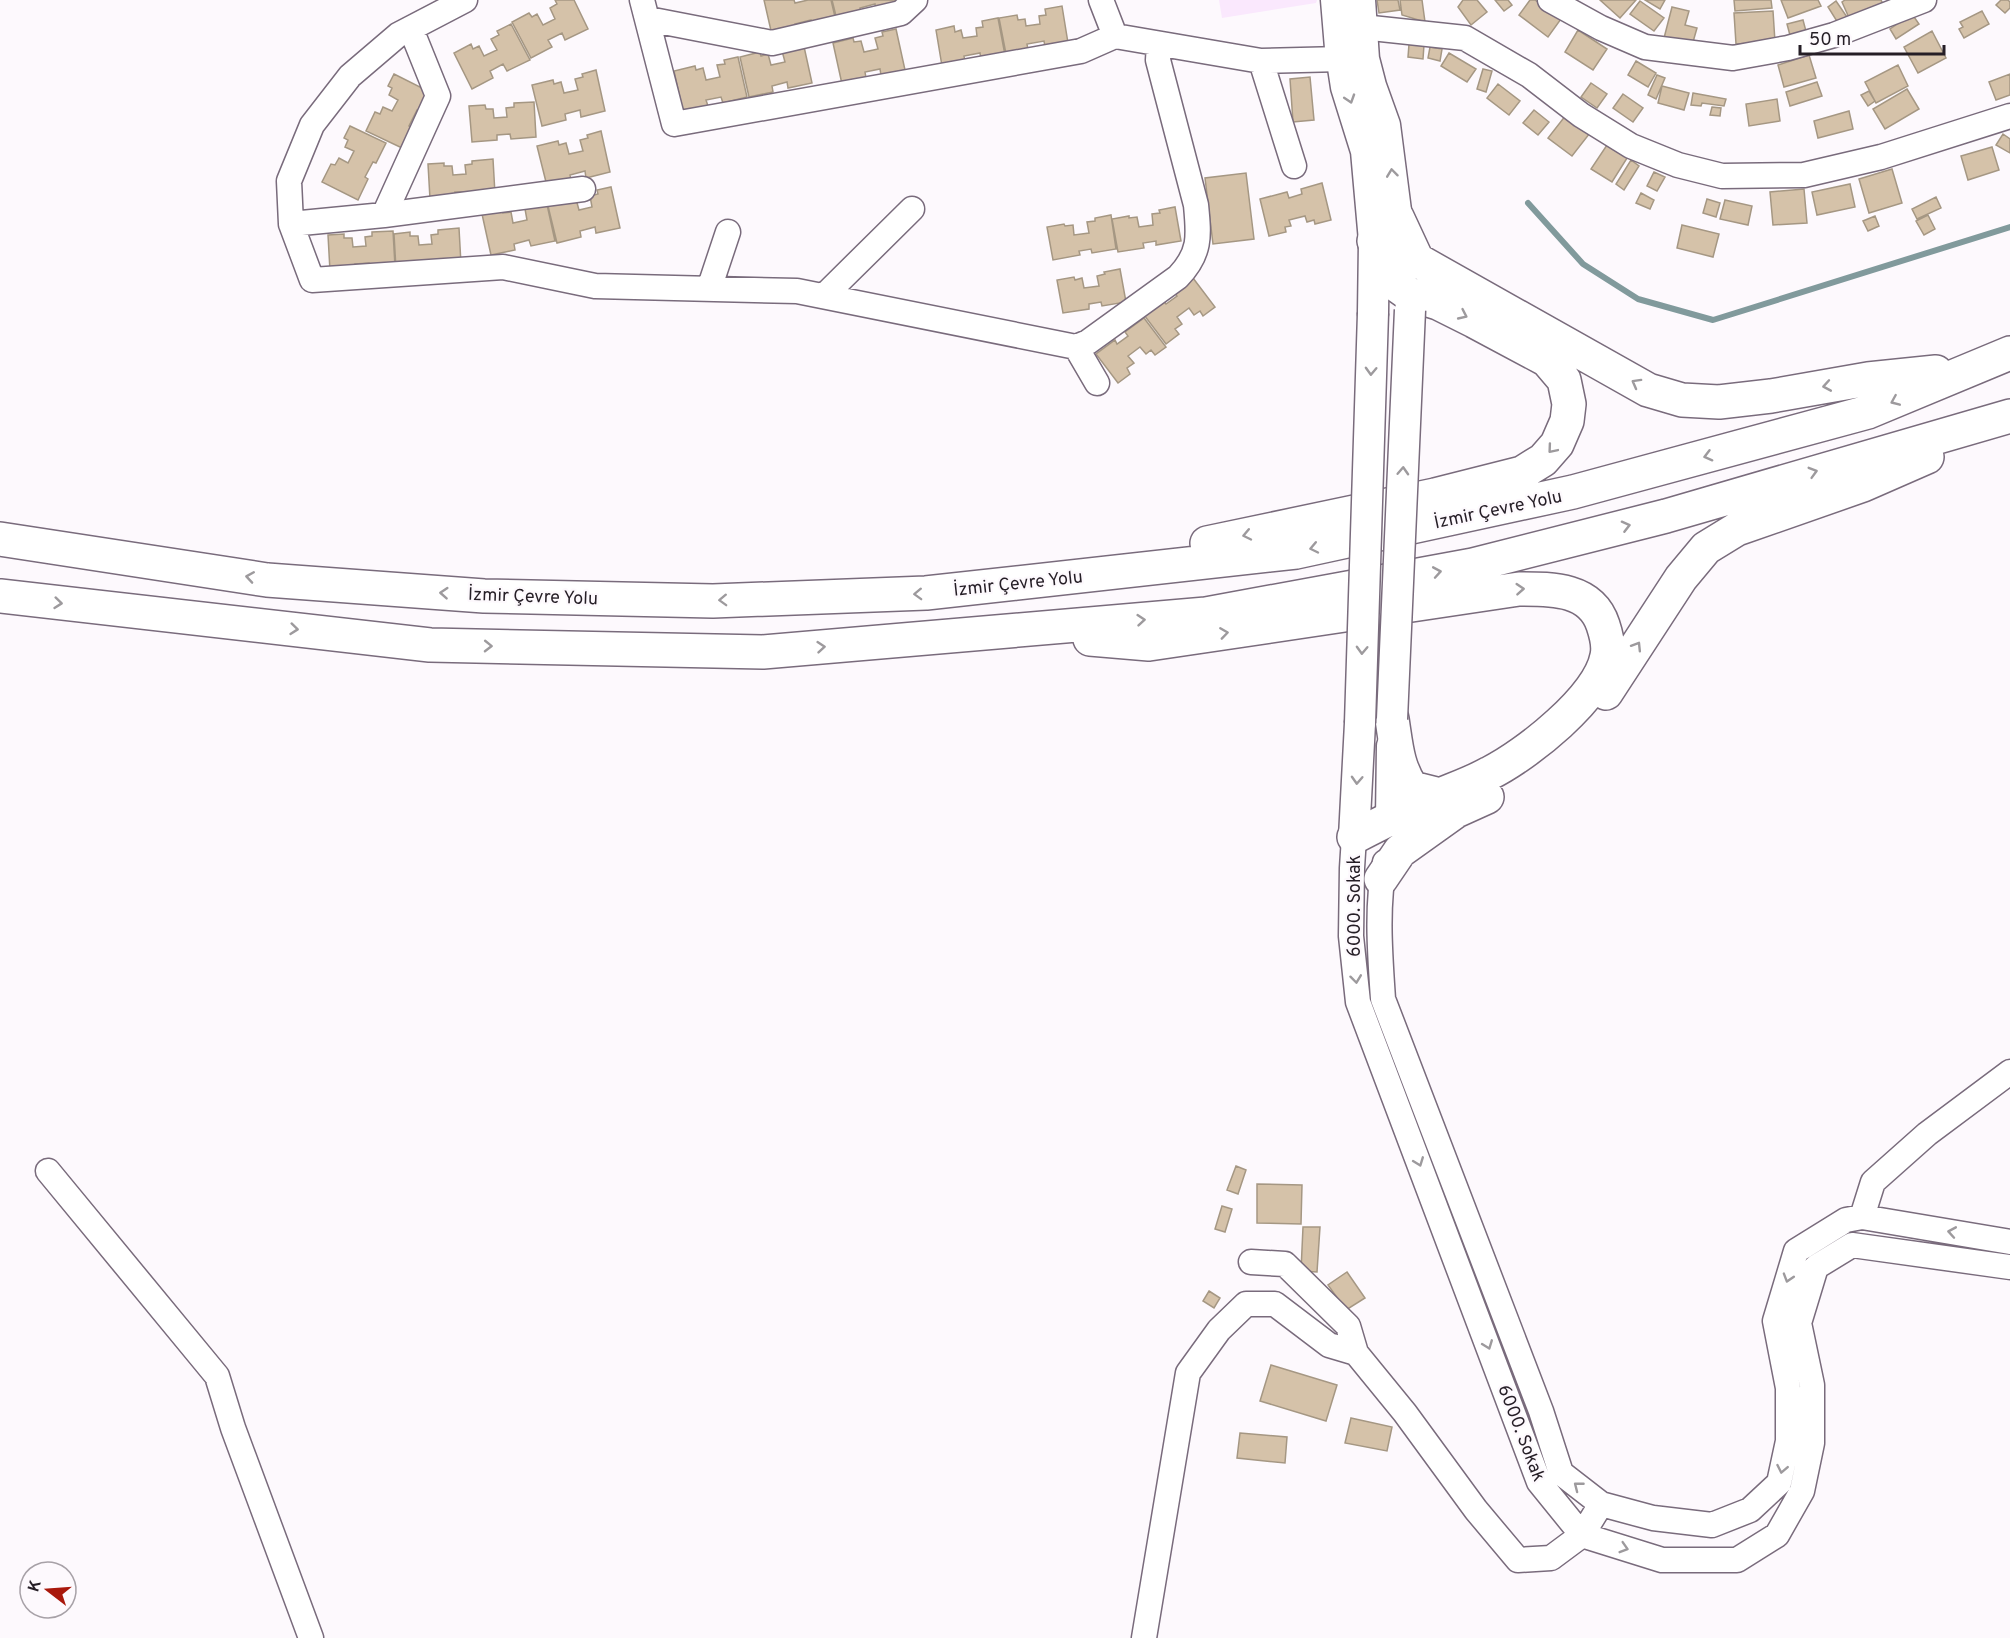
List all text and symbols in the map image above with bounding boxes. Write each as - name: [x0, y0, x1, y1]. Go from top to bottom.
- scale bar: [1800, 18, 1944, 56]
- text: 50 m: [1809, 29, 1851, 52]
- one-way arrow: [1343, 93, 1355, 104]
- one-way arrow: [1386, 169, 1399, 178]
- one-way arrow: [1457, 308, 1468, 320]
- one-way arrow: [1364, 367, 1377, 376]
- one-way arrow: [1632, 379, 1642, 390]
- one-way arrow: [1822, 379, 1832, 392]
- one-way arrow: [1891, 393, 1902, 405]
- one-way arrow: [1548, 442, 1559, 453]
- one-way arrow: [1704, 448, 1714, 461]
- one-way arrow: [1397, 467, 1409, 476]
- one-way arrow: [1807, 467, 1818, 479]
- street label: İzmir Çevre Yolu: [1432, 484, 1564, 535]
- one-way arrow: [1620, 521, 1631, 533]
- one-way arrow: [1242, 528, 1252, 541]
- one-way arrow: [1309, 541, 1319, 554]
- street label: İzmir Çevre Yolu: [952, 564, 1084, 603]
- one-way arrow: [1431, 566, 1441, 579]
- one-way arrow: [245, 572, 254, 584]
- street label: İzmir Çevre Yolu: [468, 582, 598, 611]
- one-way arrow: [1516, 583, 1525, 596]
- one-way arrow: [439, 587, 449, 600]
- one-way arrow: [913, 587, 922, 600]
- one-way arrow: [718, 594, 727, 607]
- one-way arrow: [54, 596, 63, 609]
- one-way arrow: [1136, 613, 1145, 626]
- one-way arrow: [289, 622, 298, 635]
- one-way arrow: [1219, 628, 1228, 640]
- one-way arrow: [483, 640, 492, 652]
- one-way arrow: [817, 641, 826, 654]
- one-way arrow: [1630, 642, 1641, 653]
- one-way arrow: [1356, 646, 1369, 655]
- one-way arrow: [1351, 775, 1364, 784]
- street label: 6000. Sokak: [1344, 855, 1367, 957]
- one-way arrow: [1349, 974, 1361, 983]
- one-way arrow: [1412, 1156, 1424, 1167]
- one-way arrow: [1948, 1227, 1957, 1239]
- one-way arrow: [1783, 1272, 1795, 1283]
- one-way arrow: [1481, 1339, 1493, 1350]
- street label: 6000. Sokak: [1492, 1382, 1550, 1485]
- one-way arrow: [1776, 1464, 1789, 1474]
- one-way arrow: [1574, 1483, 1585, 1494]
- one-way arrow: [1618, 1541, 1629, 1553]
- north arrow: [18, 1560, 78, 1620]
- text: K: [24, 1578, 47, 1595]

